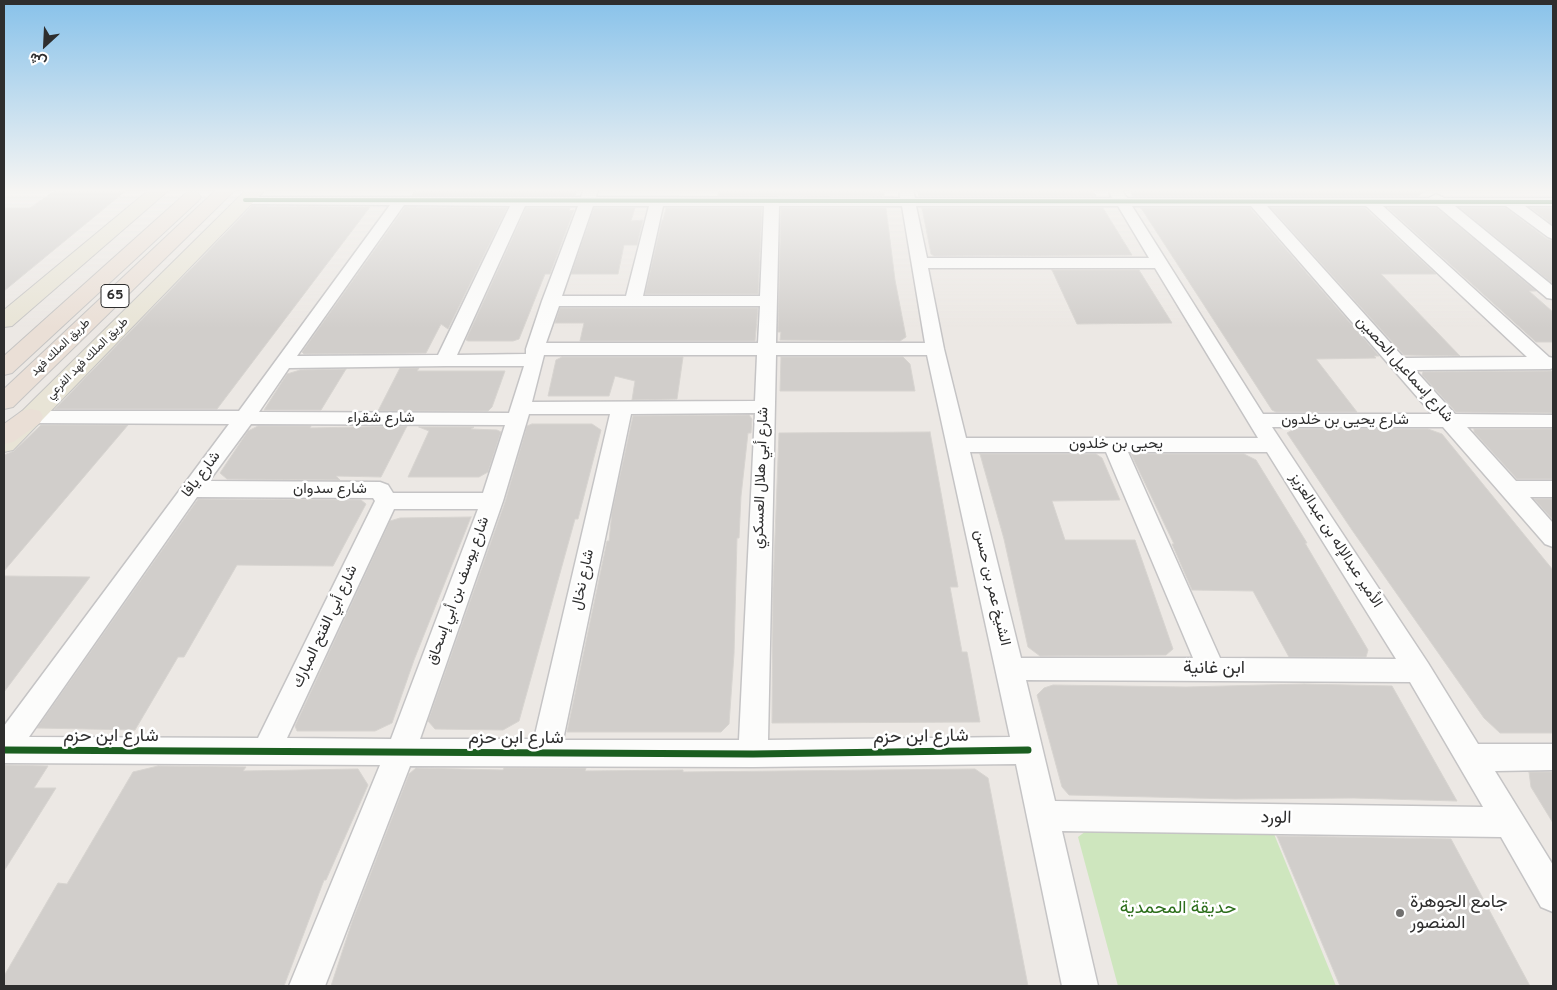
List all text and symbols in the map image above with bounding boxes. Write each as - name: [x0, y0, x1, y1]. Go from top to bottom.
- north arrow: [20, 20, 70, 70]
- text: ش: [27, 48, 50, 70]
- road number: 65: [101, 284, 129, 308]
- street label: شارع إسماعيل الحصين: [1352, 313, 1456, 427]
- street label: طريق الملك فهد الفرعي: [44, 315, 132, 403]
- street label: طريق الملك فهد: [28, 316, 94, 380]
- street label: شارع أبي هلال العسكري: [751, 407, 773, 549]
- street label: شارع شقراء: [347, 410, 415, 428]
- street label: شارع يحيى بن خلدون: [1281, 412, 1409, 430]
- street label: يحيى بن خلدون: [1069, 436, 1163, 454]
- street label: شارع يافا: [179, 448, 225, 502]
- street label: الأمير عبدالإله بن عبدالعزيز: [1285, 470, 1385, 612]
- street label: شارع سدوان: [293, 481, 367, 499]
- street label: شارع يوسف بن أبي إسحاق: [424, 514, 494, 668]
- street label: الشيخ عمر بن حسن: [969, 528, 1013, 648]
- street label: شارع نخال: [569, 548, 599, 612]
- street label: شارع أبي الفتح المبارك: [290, 563, 362, 691]
- street label: ابن غانية: [1183, 658, 1245, 680]
- street label: شارع ابن حزم: [63, 726, 159, 748]
- street label: شارع ابن حزم: [873, 726, 969, 750]
- street label: شارع ابن حزم: [468, 728, 564, 750]
- street label: الورد: [1260, 808, 1292, 830]
- place label: جامع الجوهرة المنصور: [1410, 892, 1507, 934]
- park label: حديقة المحمدية: [1120, 898, 1236, 920]
- marker: جامع الجوهرة المنصور: [1394, 907, 1406, 919]

